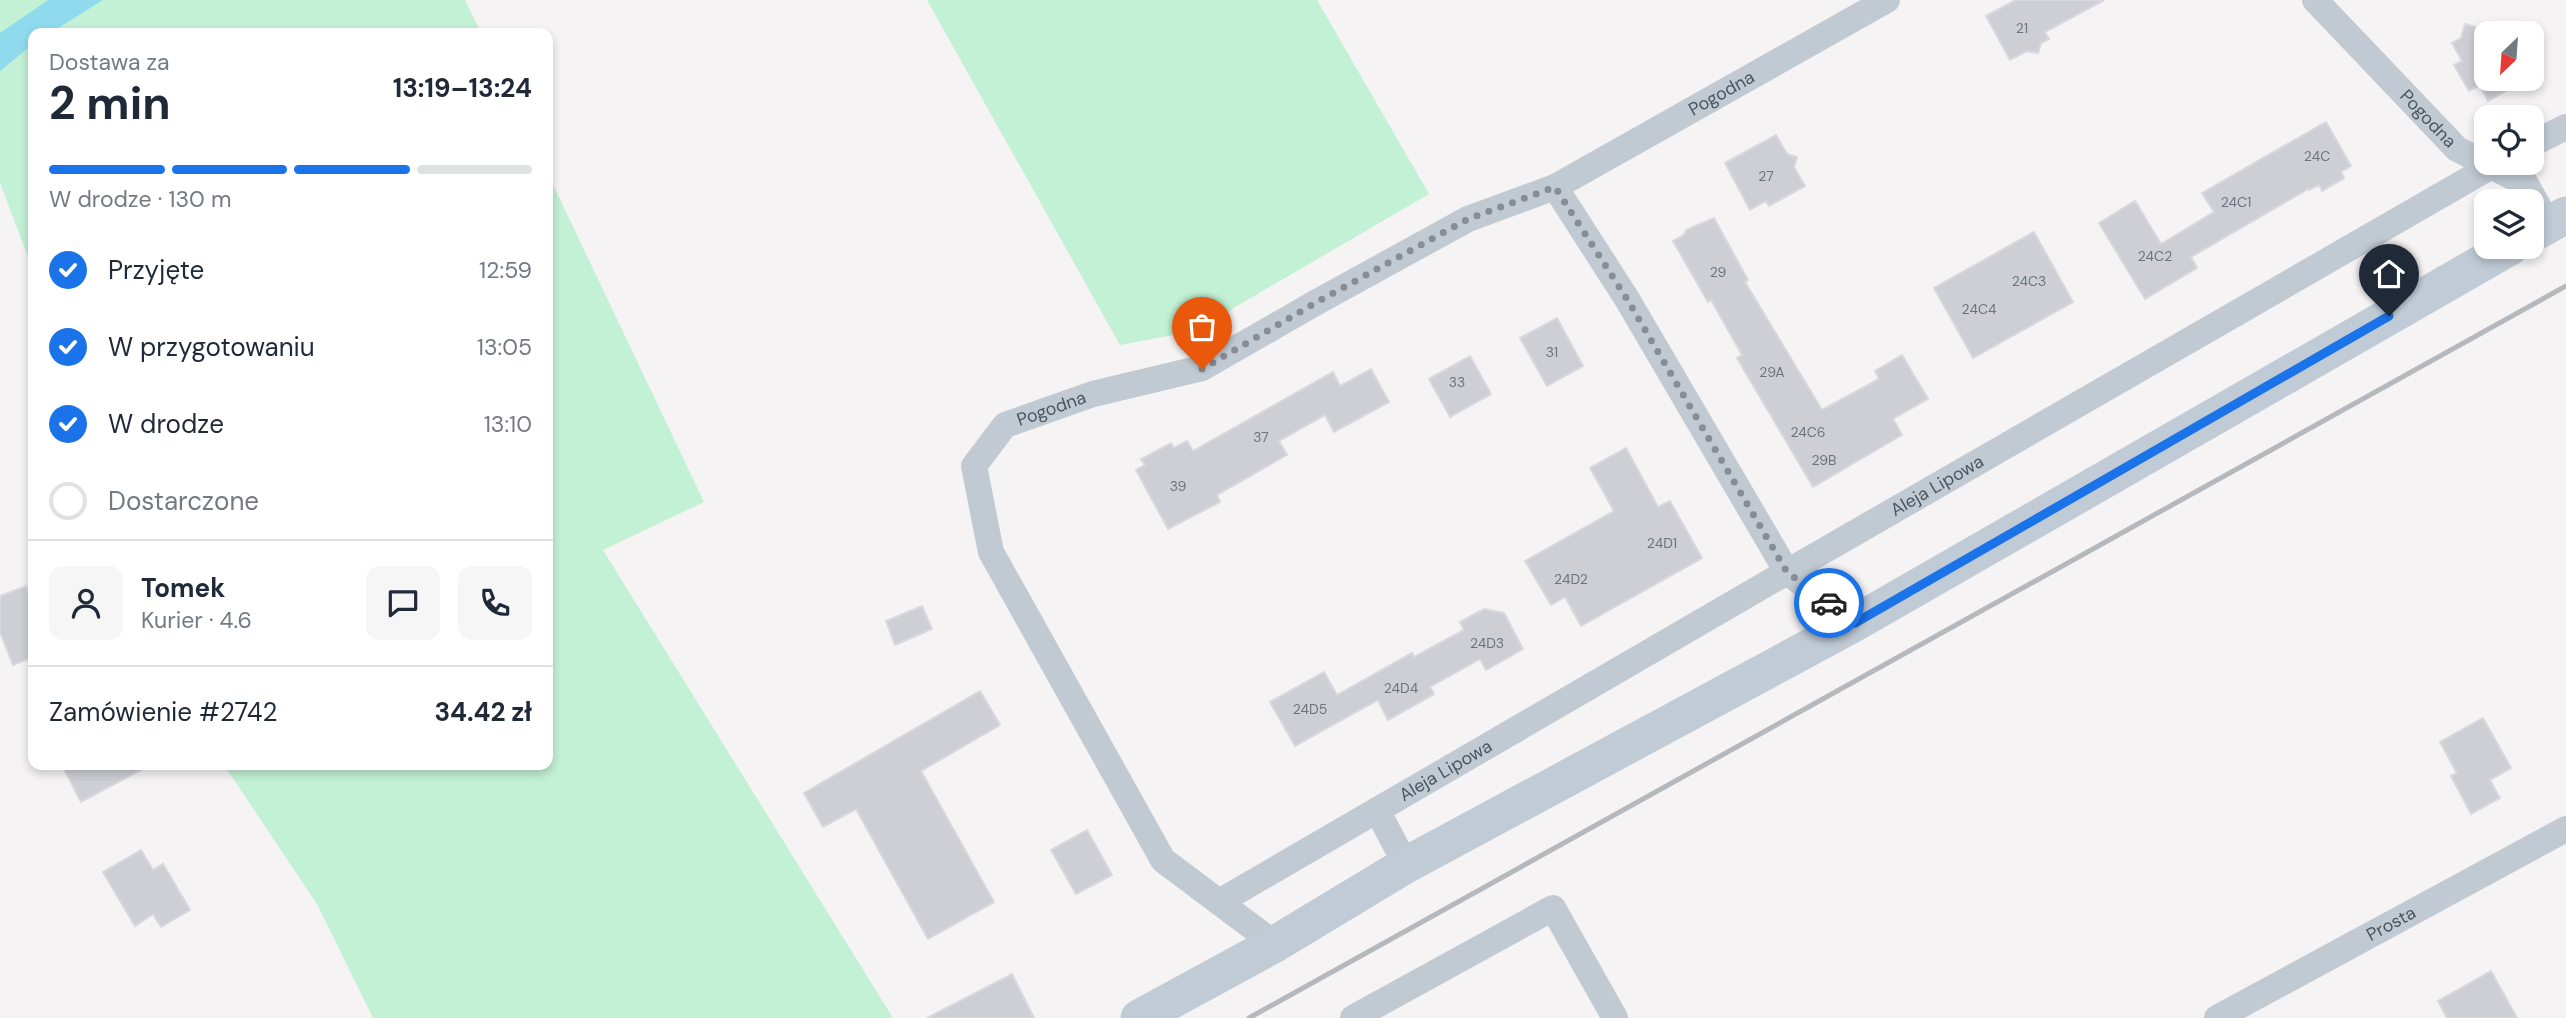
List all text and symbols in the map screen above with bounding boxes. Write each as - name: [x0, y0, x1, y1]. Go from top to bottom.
- house number: 21: [2016, 19, 2028, 37]
- north arrow: [2474, 21, 2544, 91]
- map controls: [2474, 21, 2544, 259]
- text: Dostawa za: [49, 47, 170, 77]
- street label: Pogodna: [1684, 65, 1759, 121]
- text: 13:19–13:24: [393, 71, 532, 105]
- text: 2 min: [49, 73, 171, 133]
- street label: Pogodna: [2395, 84, 2462, 153]
- button: locate: [2474, 105, 2544, 175]
- house number: 24C: [2304, 147, 2330, 165]
- house number: 27: [1758, 167, 1774, 185]
- text: W drodze · 130 m: [49, 184, 231, 214]
- button: layers: [2474, 189, 2544, 259]
- house number: 24C1: [2221, 193, 2251, 211]
- pin: [2359, 244, 2419, 316]
- house number: 24C2: [2138, 247, 2172, 265]
- icon: check: [49, 251, 87, 289]
- text: Przyjęte: [108, 253, 204, 287]
- text: 12:59: [479, 255, 532, 285]
- icon: home: [2370, 255, 2408, 293]
- house number: 29: [1710, 263, 1727, 281]
- house number: 24C3: [2012, 272, 2046, 290]
- pin: [1172, 297, 1232, 369]
- house number: 24C4: [1962, 300, 1997, 318]
- icon: bag: [1183, 308, 1221, 346]
- icon: check: [49, 328, 87, 366]
- text: W przygotowaniu: [108, 330, 315, 364]
- text: 13:05: [477, 332, 532, 362]
- house number: 31: [1546, 343, 1558, 361]
- house number: 29A: [1759, 363, 1785, 381]
- house number: 33: [1449, 373, 1465, 391]
- street label: Pogodna: [1013, 385, 1089, 432]
- icon: check: [49, 405, 87, 443]
- text: W drodze: [108, 407, 224, 441]
- text: 13:10: [484, 409, 532, 439]
- house number: 24C6: [1790, 423, 1826, 441]
- house number: 37: [1253, 428, 1269, 446]
- street label: Aleja Lipowa: [1886, 449, 1988, 522]
- house number: 29B: [1811, 451, 1837, 469]
- house number: 39: [1170, 477, 1187, 495]
- text: Dostarczone: [108, 484, 259, 518]
- house number: 24D1: [1647, 534, 1677, 552]
- button: person: [49, 566, 123, 640]
- button: chat: [366, 566, 440, 640]
- button: phone: [458, 566, 532, 640]
- courier: [1794, 568, 1864, 638]
- house number: 24D2: [1554, 570, 1588, 588]
- text: Tomek: [141, 571, 225, 605]
- icon: car: [1810, 584, 1848, 622]
- text: Kurier · 4.6: [141, 605, 252, 635]
- house number: 24D3: [1470, 634, 1504, 652]
- house number: 24D4: [1384, 679, 1419, 697]
- text: Zamówienie #2742: [49, 695, 278, 729]
- text: 34.42 zł: [434, 695, 532, 729]
- house number: 24D5: [1293, 700, 1327, 718]
- street label: Aleja Lipowa: [1395, 734, 1496, 807]
- street label: Prosta: [2362, 901, 2420, 947]

